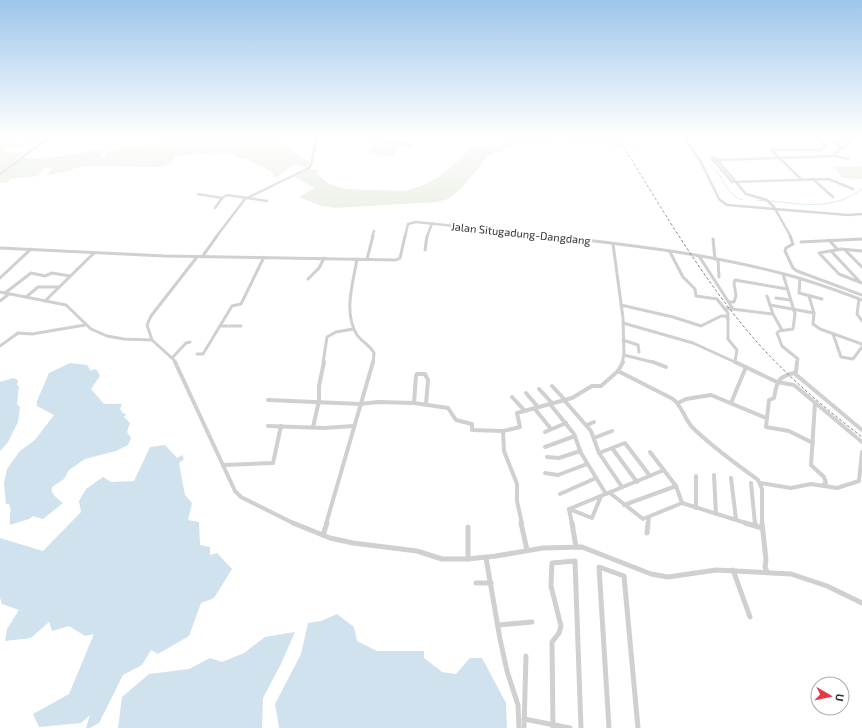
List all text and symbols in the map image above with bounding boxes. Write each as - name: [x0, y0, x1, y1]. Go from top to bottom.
- street label: Jalan Situgadung-Dangdang: [451, 219, 591, 247]
- north arrow: [810, 676, 850, 716]
- text: U: [833, 693, 847, 702]

